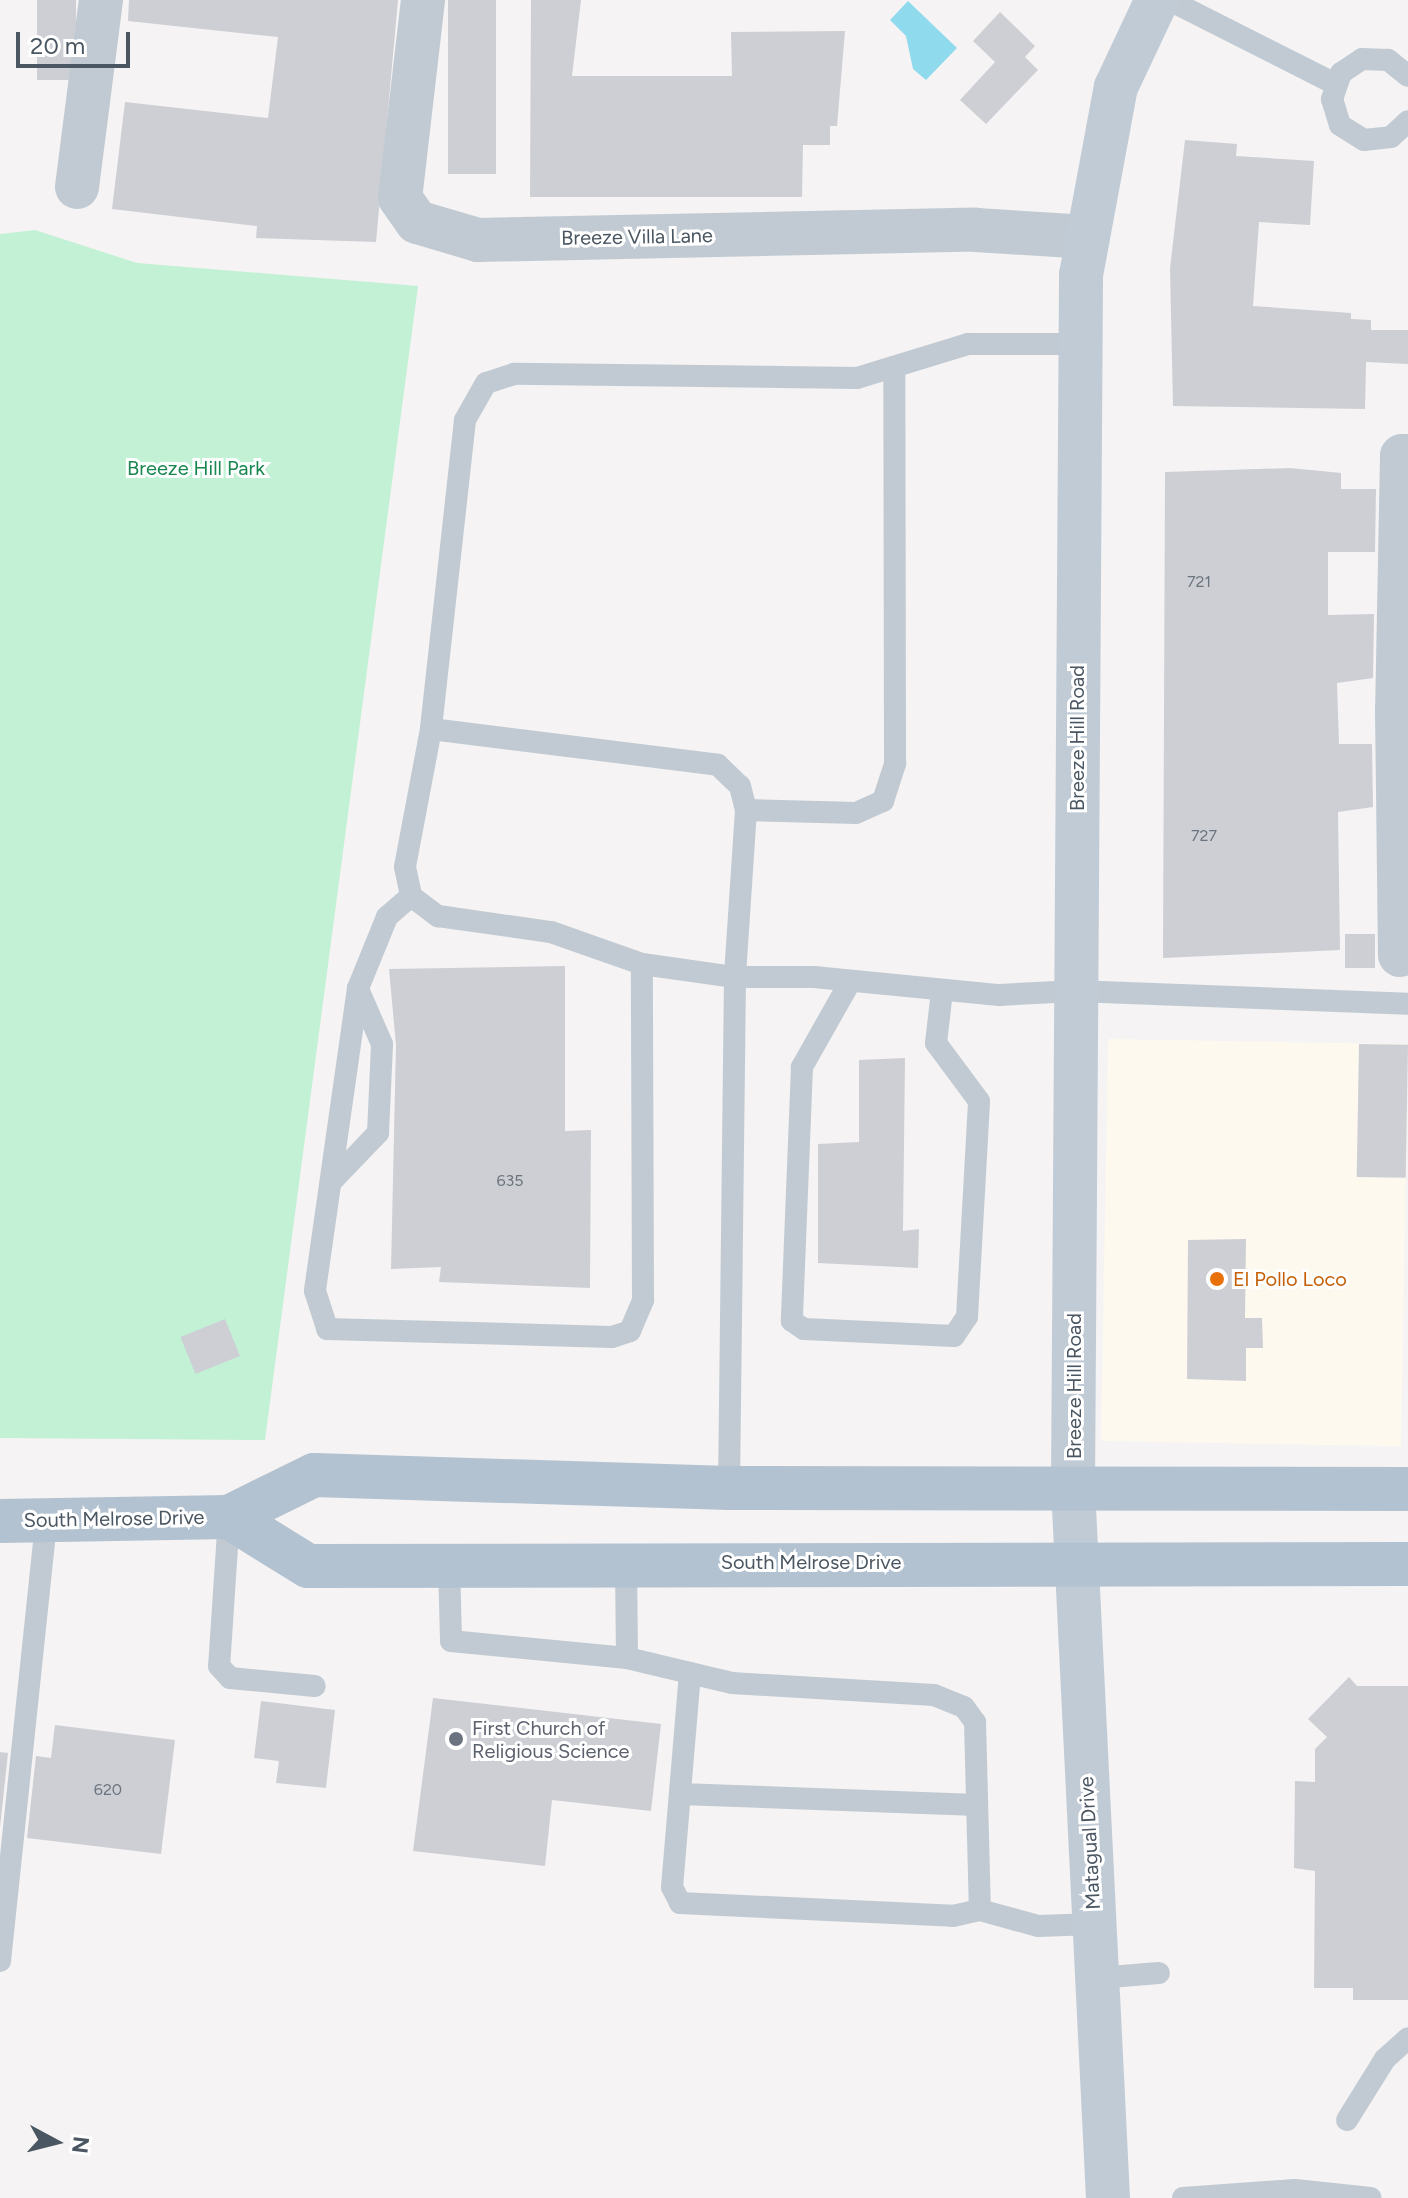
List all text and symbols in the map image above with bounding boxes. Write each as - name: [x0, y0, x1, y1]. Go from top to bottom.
- scale bar: [20, 16, 134, 66]
- text: 20 m: [30, 31, 85, 60]
- street label: Breeze Villa Lane: [561, 224, 713, 250]
- park label: Breeze Hill Park: [127, 456, 265, 480]
- house number: 721: [1187, 572, 1211, 592]
- street label: Breeze Hill Road: [1065, 665, 1089, 811]
- house number: 727: [1191, 826, 1217, 846]
- house number: 635: [497, 1171, 523, 1191]
- place label: El Pollo Loco: [1233, 1267, 1347, 1291]
- marker: El Pollo Loco: [1208, 1270, 1226, 1288]
- street label: Breeze Hill Road: [1062, 1313, 1086, 1459]
- street label: South Melrose Drive: [23, 1505, 205, 1533]
- street label: South Melrose Drive: [721, 1550, 901, 1574]
- place label: First Church of Religious Science: [472, 1716, 629, 1763]
- marker: First Church of Religious Science: [447, 1730, 465, 1748]
- street label: Matagual Drive: [1075, 1776, 1105, 1910]
- house number: 620: [94, 1780, 122, 1800]
- north arrow: [16, 2102, 96, 2182]
- text: N: [66, 2135, 95, 2155]

